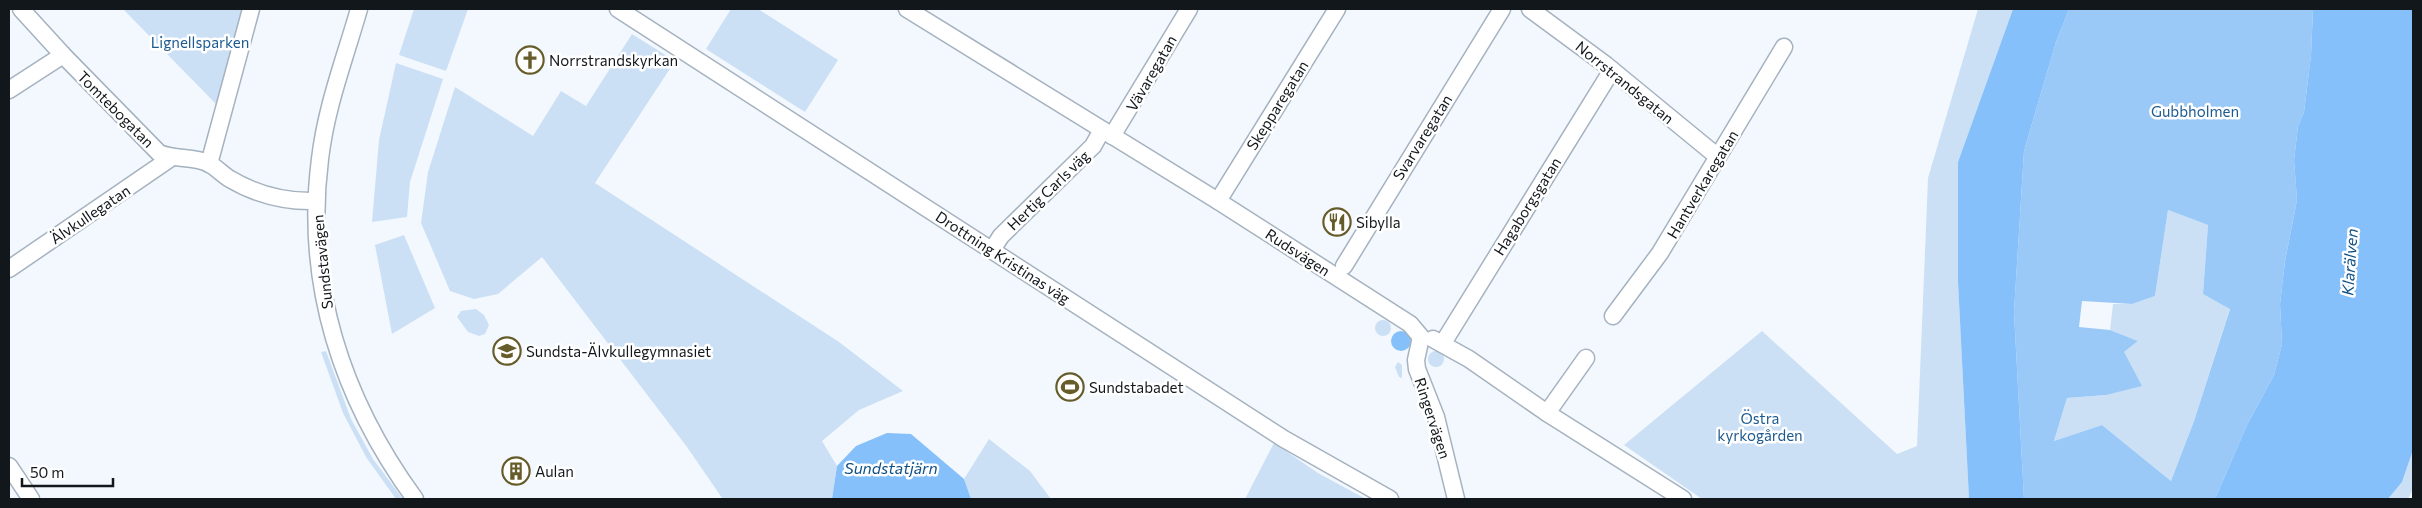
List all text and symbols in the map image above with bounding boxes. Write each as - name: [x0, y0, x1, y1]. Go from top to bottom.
- street label: Vävaregatan: [1122, 32, 1180, 114]
- park label: Lignellsparken: [151, 33, 249, 51]
- street label: Norrstrandsgatan: [1572, 37, 1678, 127]
- church icon: Norrstrandskyrkan: [515, 45, 545, 75]
- place label: Norrstrandskyrkan: [549, 51, 678, 69]
- street label: Skepparegatan: [1242, 57, 1312, 153]
- street label: Tomtebogatan: [74, 67, 158, 151]
- street label: Svarvaregatan: [1389, 91, 1455, 183]
- park label: Gubbholmen: [2151, 102, 2239, 120]
- street label: Hantverkaregatan: [1663, 127, 1741, 241]
- street label: Hertig Carls väg: [1003, 146, 1093, 234]
- street label: Hagaborgsgatan: [1490, 154, 1564, 258]
- street label: Älvkullegatan: [47, 181, 133, 247]
- street label: Drottning Kristinas väg: [933, 207, 1073, 307]
- restaurant icon: Sibylla: [1322, 207, 1352, 237]
- place label: Sibylla: [1356, 213, 1401, 231]
- street label: Sundstavägen: [308, 214, 336, 310]
- street label: Rudsvägen: [1262, 224, 1334, 280]
- water label: Klarälven: [2337, 228, 2361, 296]
- school or university icon: Sundsta-Älvkullegymnasiet: [492, 336, 522, 366]
- place label: Sundsta-Älvkullegymnasiet: [526, 342, 711, 360]
- sports icon: Sundstabadet: [1055, 372, 1085, 402]
- street label: Ringervägen: [1411, 375, 1455, 461]
- place label: Sundstabadet: [1089, 378, 1184, 396]
- park label: Östra kyrkogården: [1717, 409, 1803, 444]
- scale bar: [22, 456, 114, 488]
- building icon: Aulan: [501, 456, 531, 486]
- water label: Sundstatjärn: [844, 458, 938, 477]
- place label: Aulan: [535, 462, 574, 480]
- text: 50 m: [30, 463, 64, 481]

